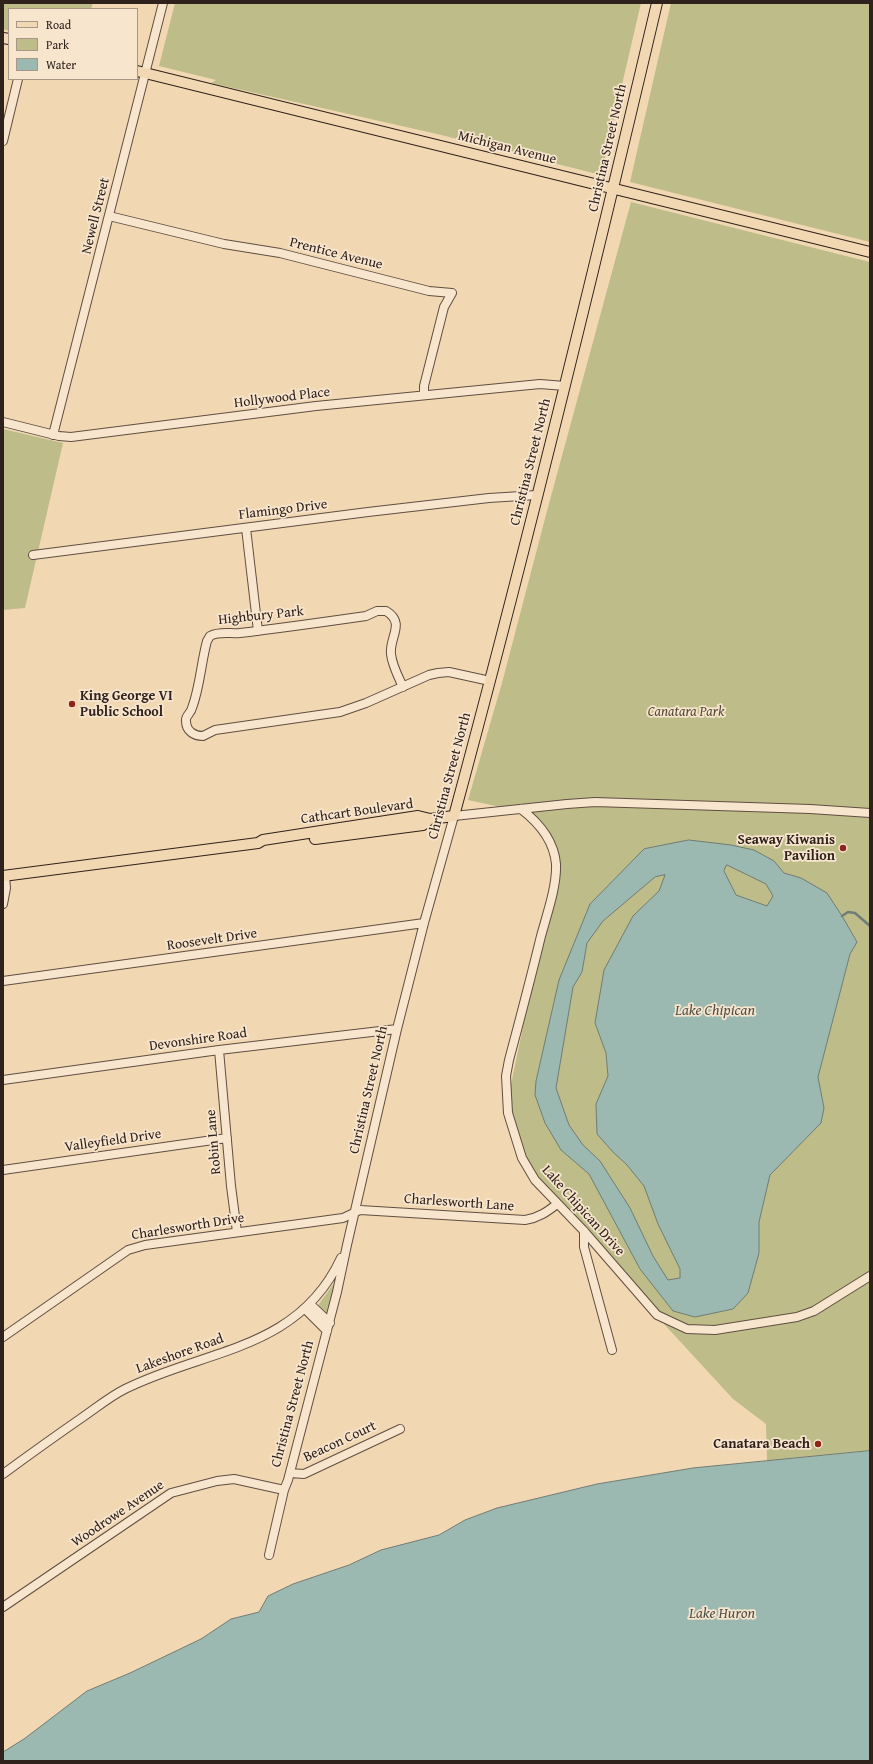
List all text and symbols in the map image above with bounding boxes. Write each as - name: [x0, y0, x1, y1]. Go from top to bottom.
- legend: [8, 8, 138, 80]
- text: Road: [46, 16, 71, 33]
- text: Park: [46, 36, 69, 53]
- text: Water: [46, 56, 76, 73]
- street label: Christina Street North: [585, 83, 631, 213]
- street label: Michigan Avenue: [456, 128, 558, 168]
- street label: Newell Street: [78, 176, 114, 256]
- street label: Prentice Avenue: [288, 234, 384, 274]
- street label: Hollywood Place: [233, 384, 331, 412]
- street label: Christina Street North: [507, 397, 555, 527]
- street label: Flamingo Drive: [238, 496, 328, 524]
- street label: Highbury Park: [217, 603, 305, 629]
- place label: King George VI Public School: [80, 688, 173, 720]
- marker: King George VI Public School: [67, 699, 77, 709]
- park label: Canatara Park: [648, 704, 724, 720]
- street label: Christina Street North: [425, 711, 475, 841]
- street label: Cathcart Boulevard: [300, 796, 414, 828]
- place label: Seaway Kiwanis Pavilion: [738, 832, 835, 864]
- marker: Seaway Kiwanis Pavilion: [838, 843, 848, 853]
- street label: Roosevelt Drive: [166, 925, 258, 955]
- water label: Lake Chipican: [675, 1002, 755, 1020]
- street label: Devonshire Road: [148, 1025, 248, 1055]
- street label: Christina Street North: [346, 1025, 392, 1155]
- street label: Robin Lane: [203, 1109, 225, 1175]
- street label: Valleyfield Drive: [64, 1126, 162, 1156]
- street label: Lake Chipican Drive: [538, 1162, 628, 1260]
- street label: Charlesworth Lane: [403, 1191, 515, 1215]
- street label: Charlesworth Drive: [130, 1210, 246, 1244]
- street label: Lakeshore Road: [134, 1330, 226, 1378]
- street label: Christina Street North: [268, 1339, 318, 1469]
- street label: Beacon Court: [301, 1418, 379, 1466]
- place label: Canatara Beach: [713, 1436, 810, 1452]
- marker: Canatara Beach: [813, 1439, 823, 1449]
- street label: Woodrowe Avenue: [69, 1477, 167, 1551]
- water label: Lake Huron: [689, 1605, 755, 1623]

